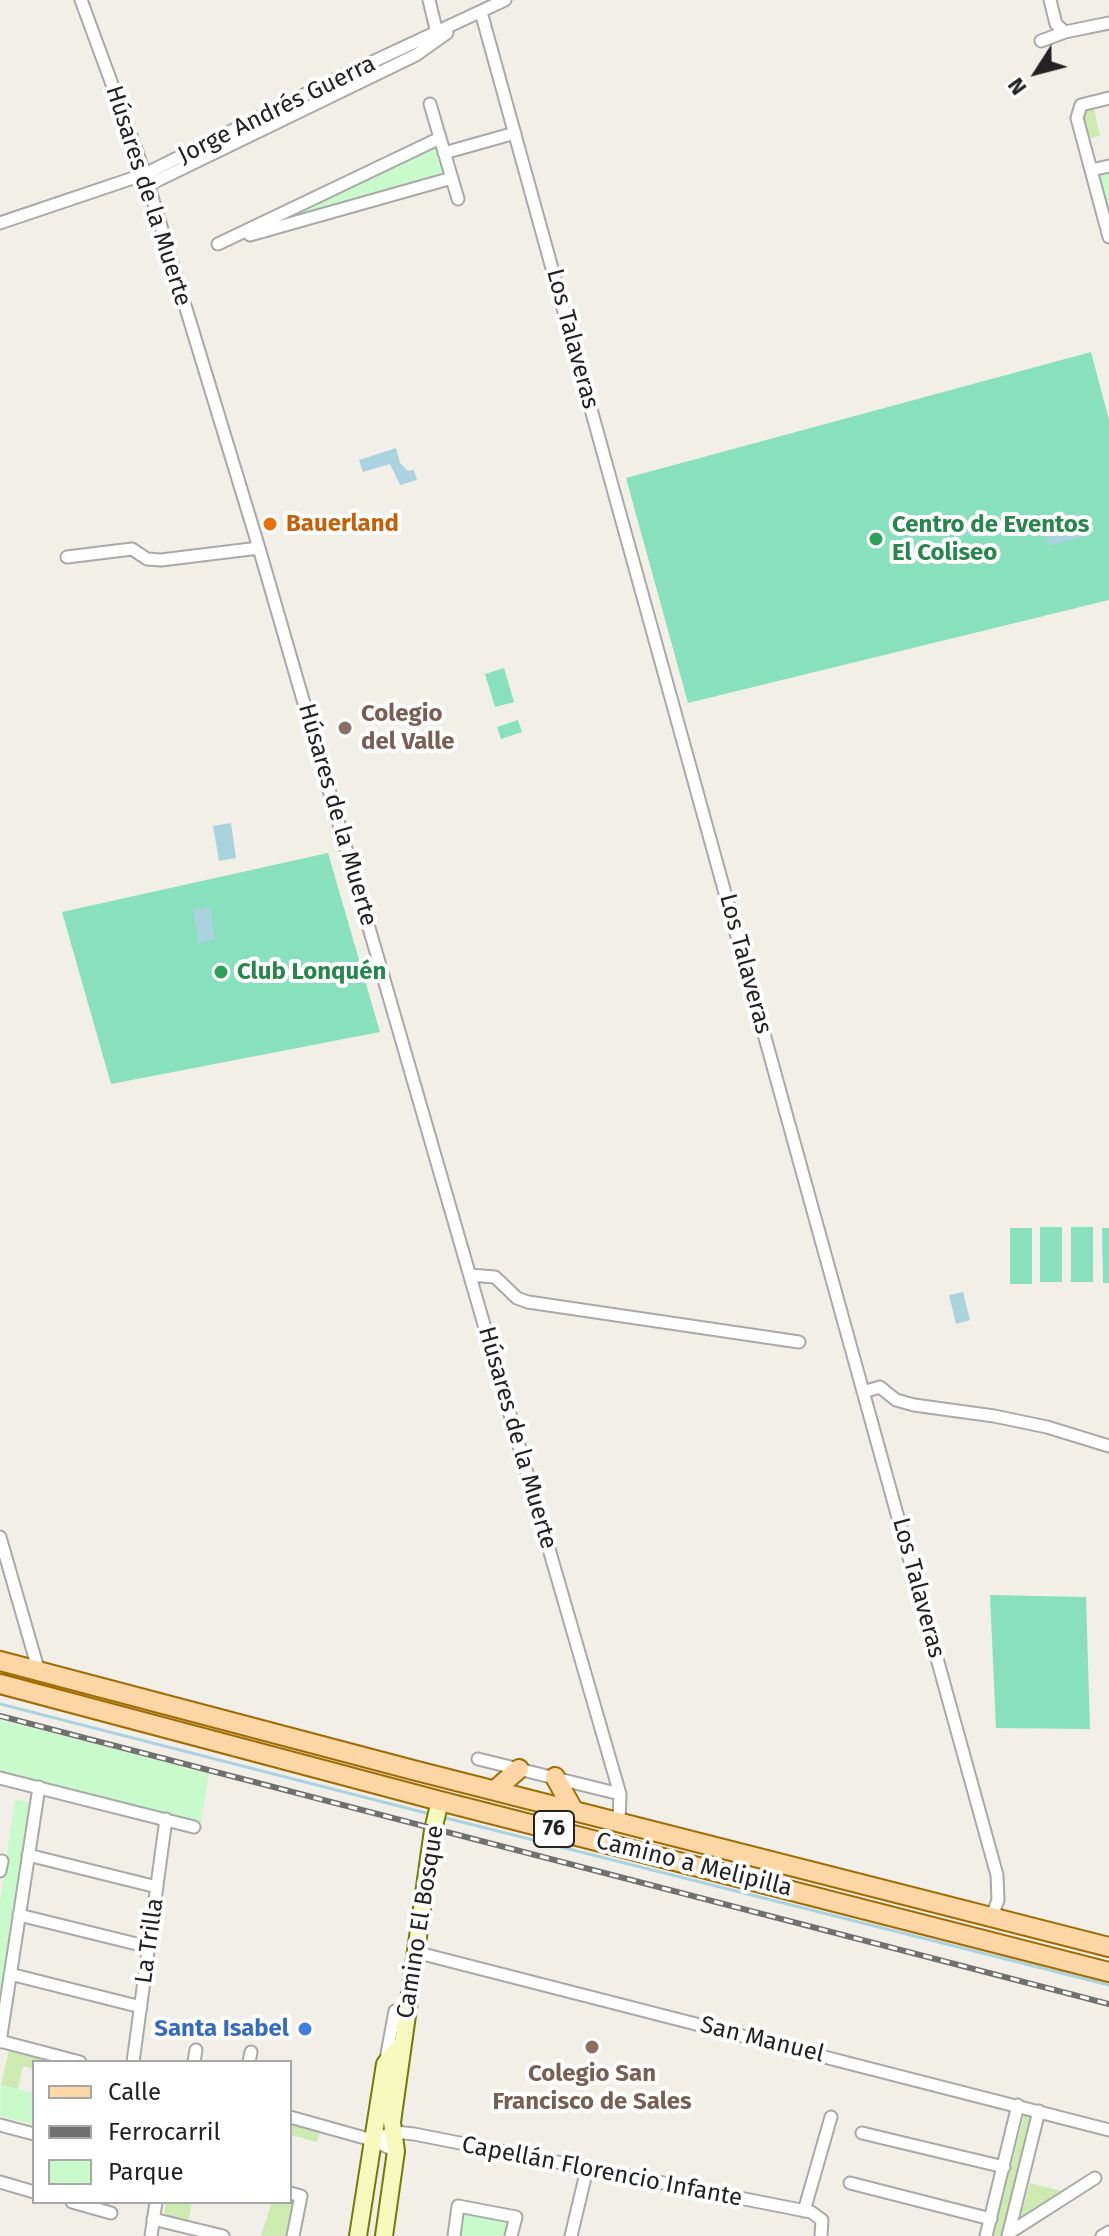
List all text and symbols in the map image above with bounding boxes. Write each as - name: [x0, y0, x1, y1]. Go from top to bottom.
- north arrow: [997, 32, 1077, 112]
- street label: Jorge Andrés Guerra: [174, 50, 380, 170]
- text: N: [1002, 73, 1032, 100]
- street label: Húsares de la Muerte: [99, 82, 197, 310]
- street label: Los Talaveras: [539, 266, 605, 412]
- place label: Bauerland: [286, 510, 399, 538]
- place label: Centro de Eventos El Coliseo: [892, 511, 1089, 567]
- marker: Bauerland: [261, 515, 279, 533]
- marker: Centro de Eventos El Coliseo: [867, 530, 885, 548]
- street label: Húsares de la Muerte: [291, 700, 383, 930]
- place label: Colegio del Valle: [361, 700, 454, 756]
- marker: Colegio del Valle: [336, 719, 354, 737]
- street label: Los Talaveras: [712, 891, 778, 1037]
- place label: Club Lonquén: [237, 958, 386, 986]
- marker: Club Lonquén: [212, 963, 230, 981]
- street label: Húsares de la Muerte: [471, 1323, 563, 1553]
- street label: Los Talaveras: [885, 1515, 951, 1661]
- road number: 76: [534, 1811, 574, 1847]
- street label: Camino El Bosque: [392, 1823, 450, 2021]
- street label: Camino a Melipilla: [593, 1827, 795, 1903]
- street label: La Trilla: [130, 1896, 170, 1986]
- street label: San Manuel: [697, 2011, 827, 2069]
- place label: Santa Isabel: [154, 2015, 289, 2043]
- marker: Santa Isabel: [296, 2020, 314, 2038]
- marker: Colegio San Francisco de Sales: [583, 2038, 601, 2056]
- legend: [32, 2060, 292, 2204]
- place label: Colegio San Francisco de Sales: [492, 2060, 692, 2116]
- text: Calle: [108, 2078, 161, 2106]
- text: Ferrocarril: [108, 2118, 220, 2146]
- street label: Capellán Florencio Infante: [459, 2131, 745, 2213]
- text: Parque: [108, 2158, 184, 2186]

